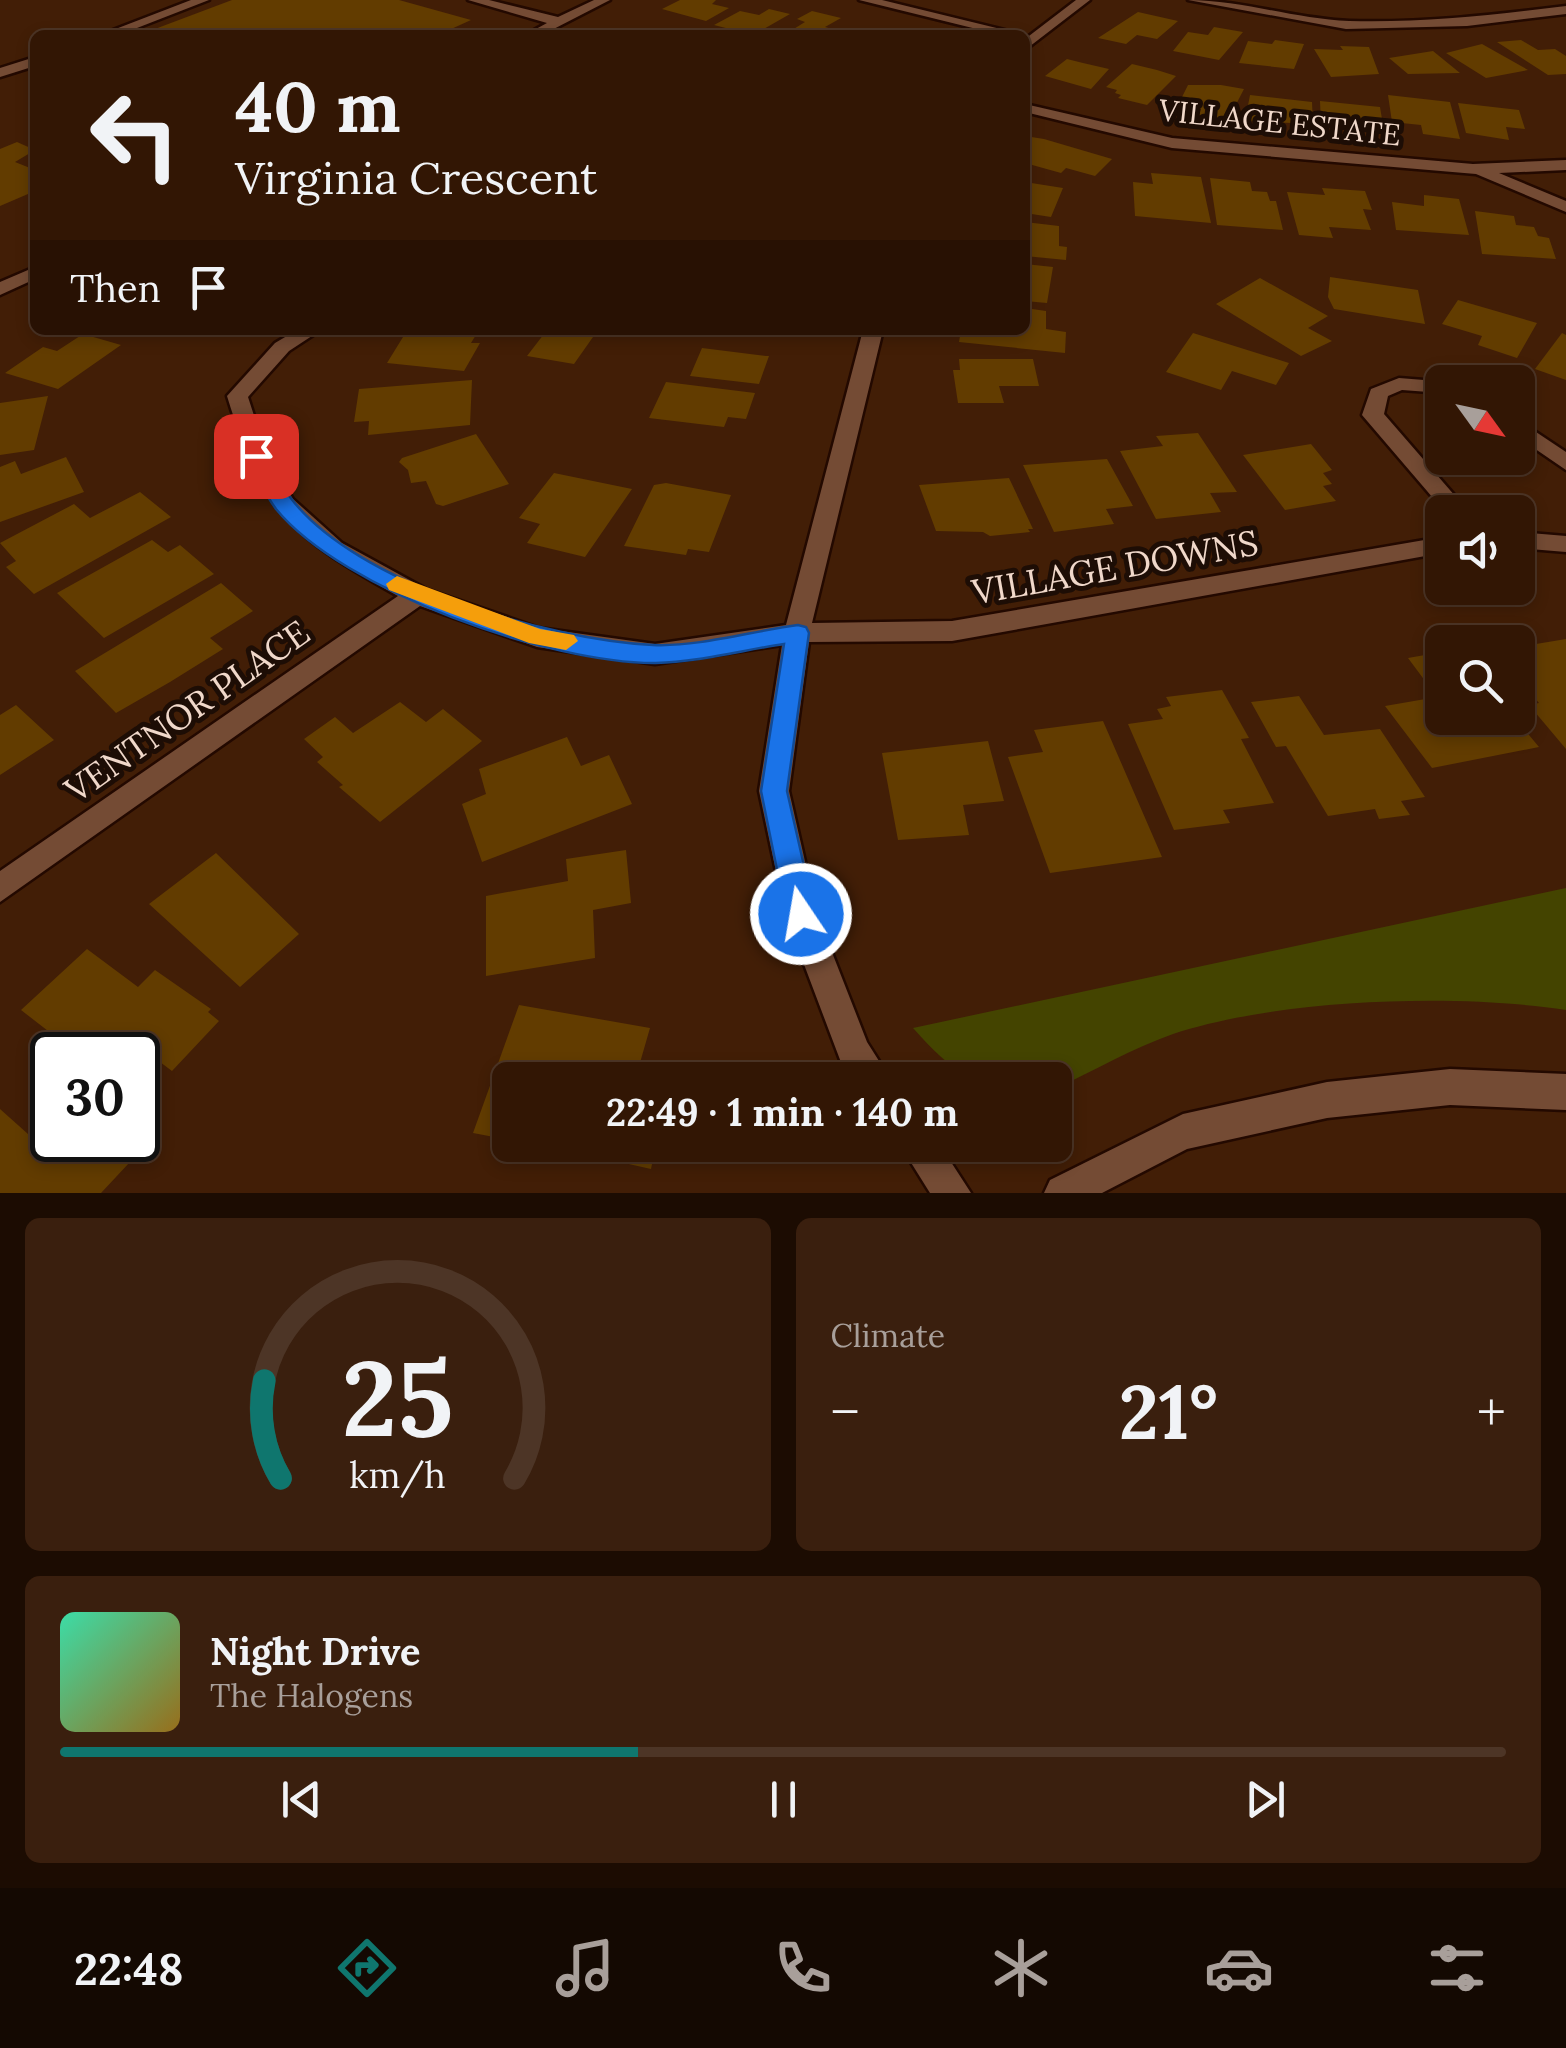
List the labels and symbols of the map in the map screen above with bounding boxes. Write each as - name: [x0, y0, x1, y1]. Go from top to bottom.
- street label: VILLAGE ESTATE: [1156, 90, 1403, 154]
- north arrow: [1425, 365, 1535, 475]
- pin: [214, 414, 299, 499]
- street label: VILLAGE DOWNS: [967, 520, 1262, 614]
- street label: VENTNOR PLACE: [55, 610, 318, 813]
- position arrow: [749, 862, 853, 966]
- speed limit sign: 30: [30, 1032, 160, 1162]

